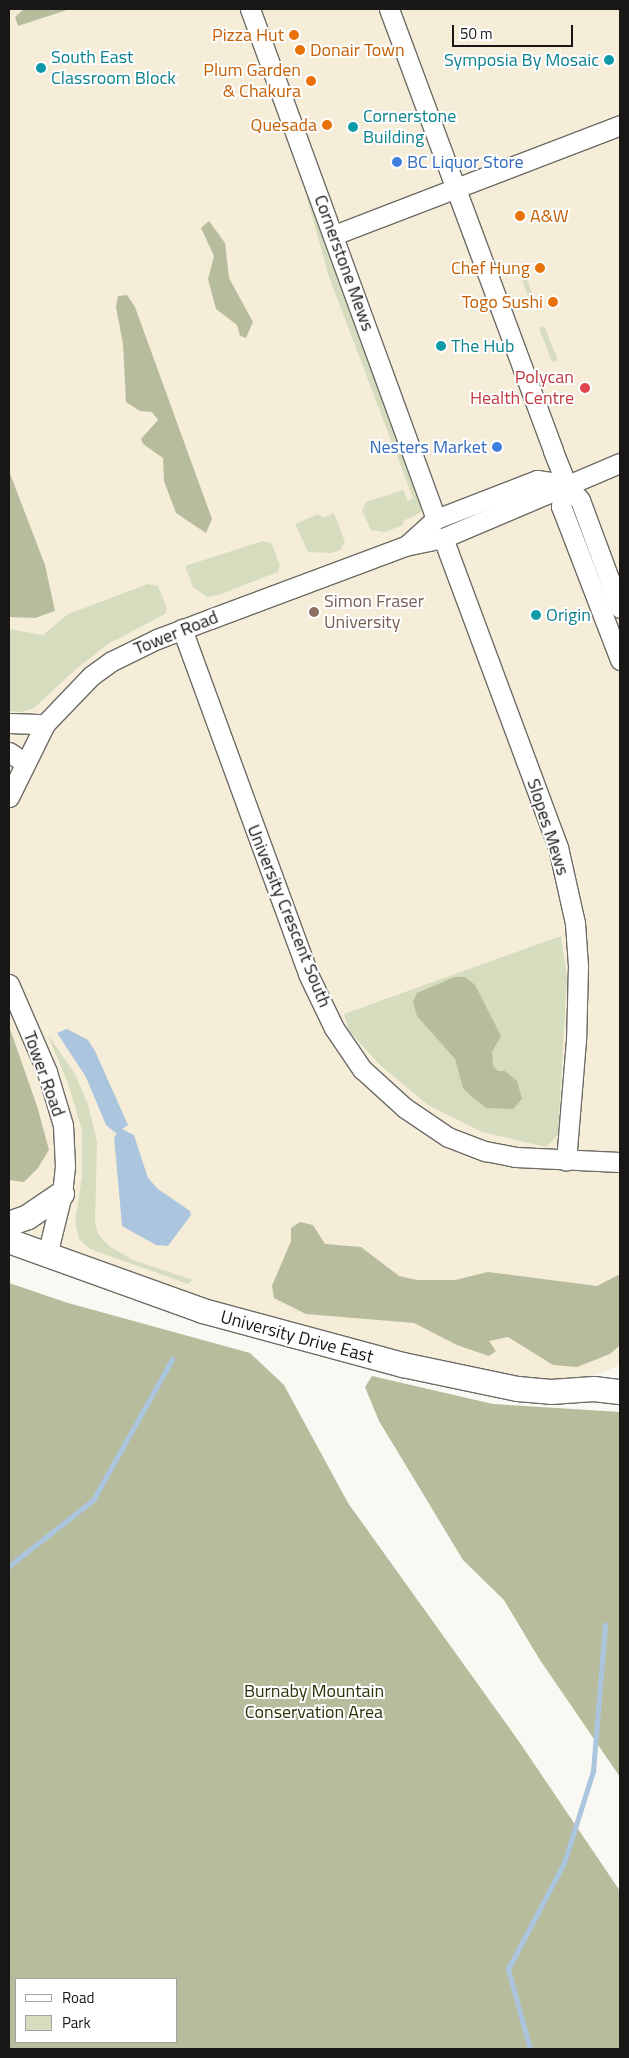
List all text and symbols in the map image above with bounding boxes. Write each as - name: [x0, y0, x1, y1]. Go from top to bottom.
- scale bar: [454, 15, 575, 47]
- text: 50 m: [460, 22, 493, 45]
- place label: Pizza Hut: [212, 24, 284, 46]
- marker: Pizza Hut: [288, 29, 300, 41]
- place label: Donair Town: [310, 39, 405, 61]
- marker: Donair Town: [294, 44, 306, 56]
- place label: South East Classroom Block: [51, 47, 176, 90]
- place label: Symposia By Mosaic: [444, 49, 599, 71]
- marker: Symposia By Mosaic: [603, 54, 615, 66]
- place label: Plum Garden & Chakura: [203, 60, 301, 102]
- marker: South East Classroom Block: [35, 62, 47, 74]
- marker: Plum Garden & Chakura: [305, 75, 317, 87]
- place label: Cornerstone Building: [363, 106, 456, 148]
- place label: Quesada: [251, 114, 317, 136]
- marker: Quesada: [321, 119, 333, 131]
- marker: Cornerstone Building: [347, 121, 359, 133]
- place label: BC Liquor Store: [407, 151, 524, 173]
- marker: BC Liquor Store: [391, 156, 403, 168]
- street label: Cornerstone Mews: [309, 192, 379, 334]
- place label: A&W: [530, 205, 569, 227]
- marker: A&W: [514, 210, 526, 222]
- place label: Chef Hung: [451, 257, 530, 279]
- marker: Chef Hung: [534, 262, 546, 274]
- place label: Togo Sushi: [462, 291, 543, 313]
- marker: Togo Sushi: [547, 296, 559, 308]
- place label: The Hub: [451, 335, 514, 357]
- marker: The Hub: [435, 340, 447, 352]
- place label: Polycan Health Centre: [470, 367, 574, 409]
- marker: Polycan Health Centre: [578, 381, 592, 395]
- place label: Nesters Market: [369, 436, 487, 458]
- marker: Nesters Market: [491, 441, 503, 453]
- place label: Simon Fraser University: [324, 591, 424, 634]
- place label: Origin: [546, 604, 591, 626]
- street label: Tower Road: [131, 606, 221, 660]
- marker: Simon Fraser University: [308, 606, 320, 618]
- marker: Origin: [530, 609, 542, 621]
- street label: Slopes Mews: [522, 776, 574, 878]
- street label: University Crescent South: [242, 822, 336, 1010]
- street label: Tower Road: [19, 1028, 69, 1120]
- street label: University Drive East: [218, 1306, 376, 1368]
- park label: Burnaby Mountain Conservation Area: [244, 1681, 384, 1724]
- legend: [15, 1978, 178, 2043]
- text: Road: [62, 1986, 94, 2009]
- text: Park: [62, 2011, 91, 2034]

